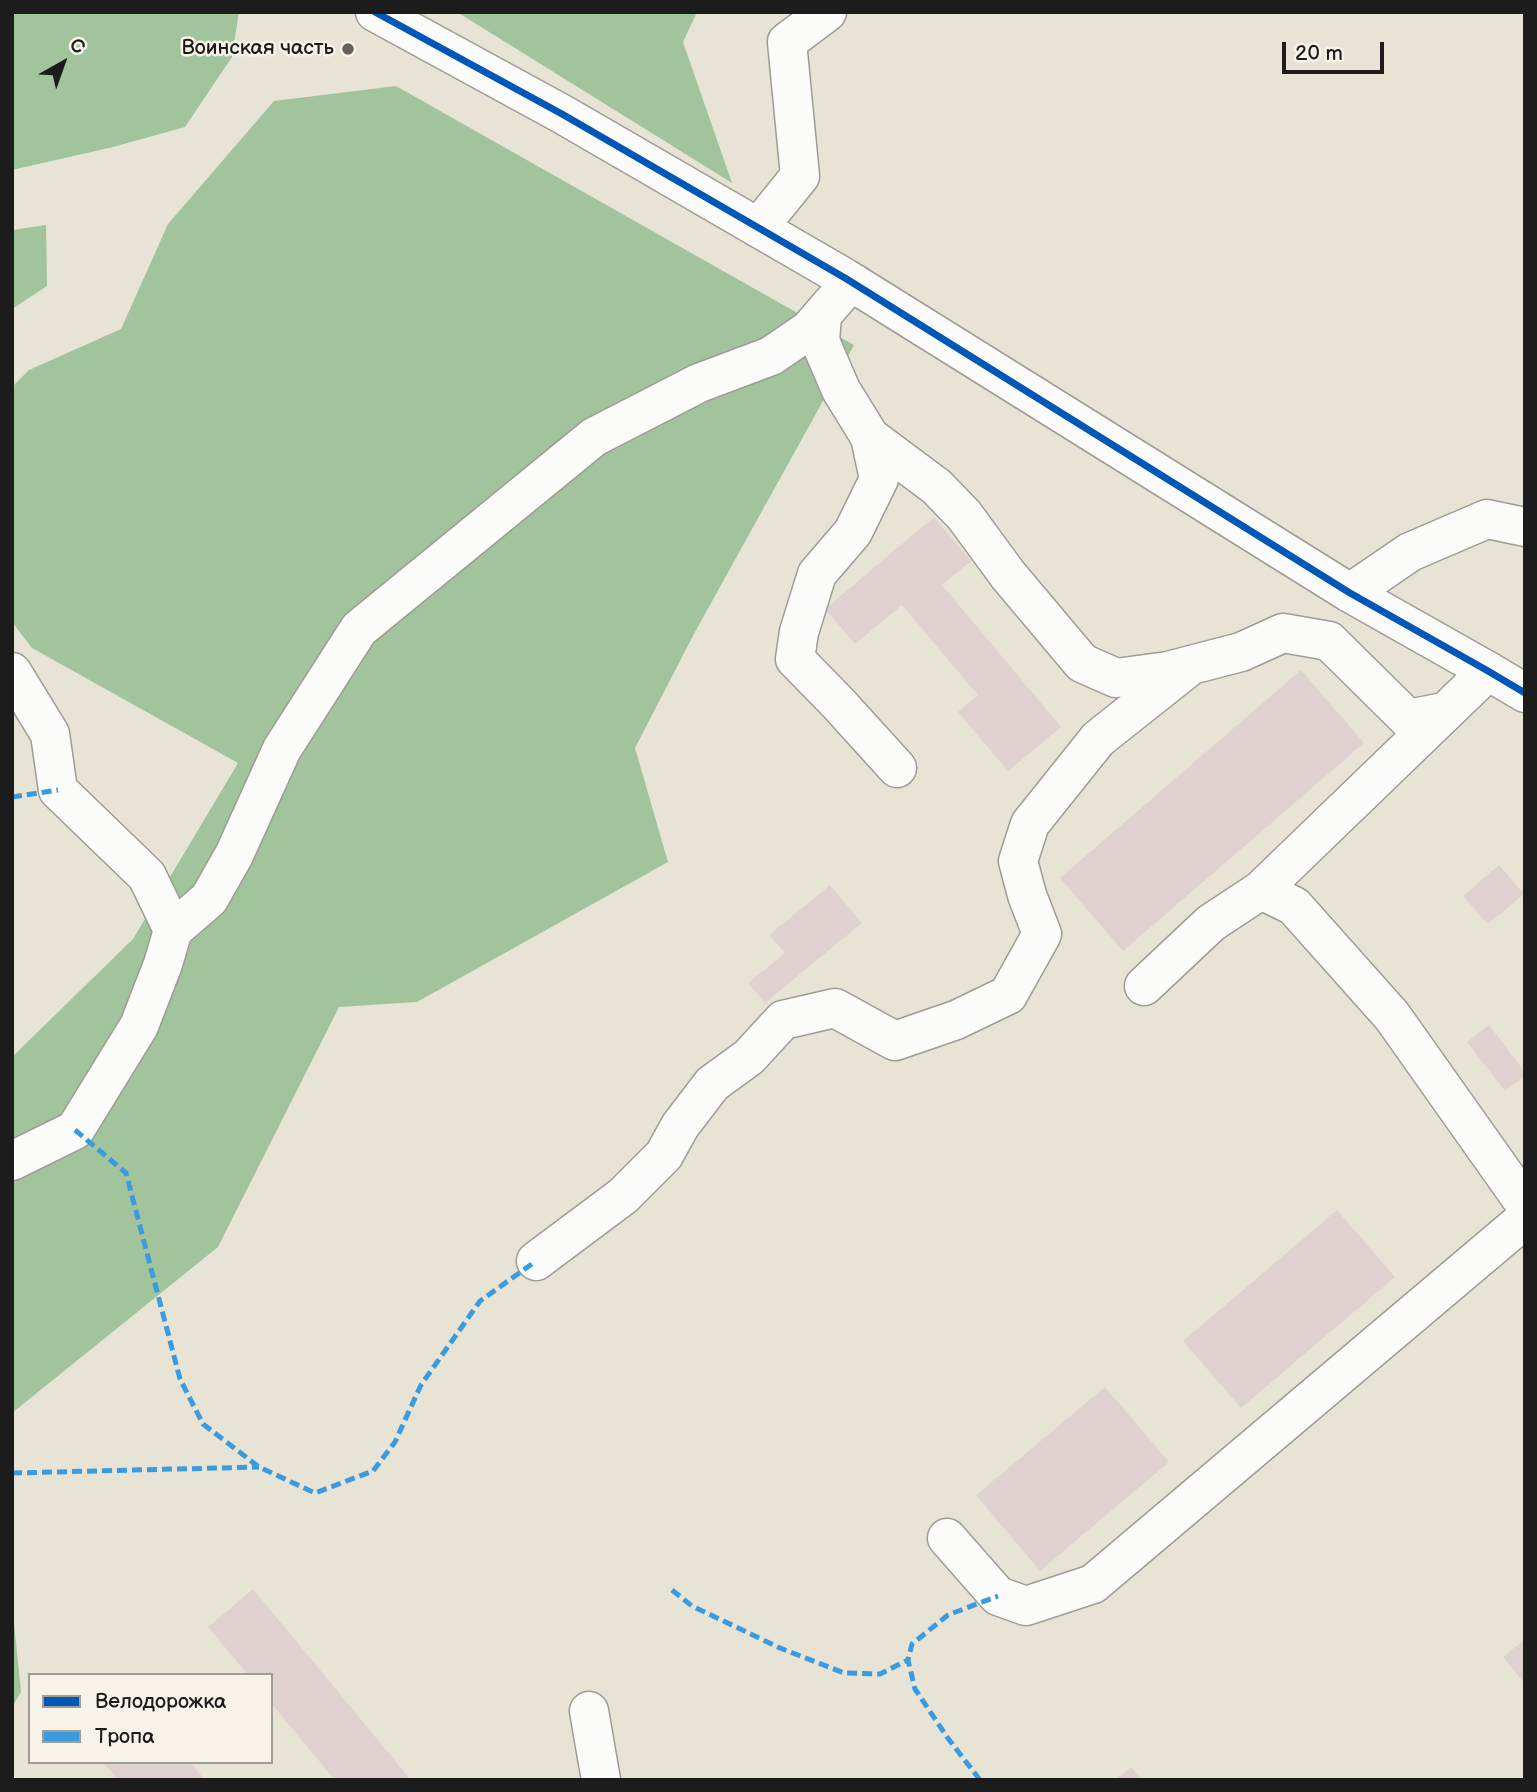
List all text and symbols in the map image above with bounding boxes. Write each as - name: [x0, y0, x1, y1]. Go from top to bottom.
- north arrow: [28, 28, 98, 98]
- scale bar: [1285, 28, 1386, 72]
- text: С: [64, 33, 89, 60]
- place label: Воинская часть: [181, 36, 334, 62]
- marker: Воинская часть: [340, 41, 356, 57]
- text: 20 m: [1295, 41, 1343, 66]
- legend: [28, 1673, 273, 1764]
- text: Велодорожка: [95, 1689, 226, 1714]
- text: Тропа: [95, 1724, 155, 1749]

